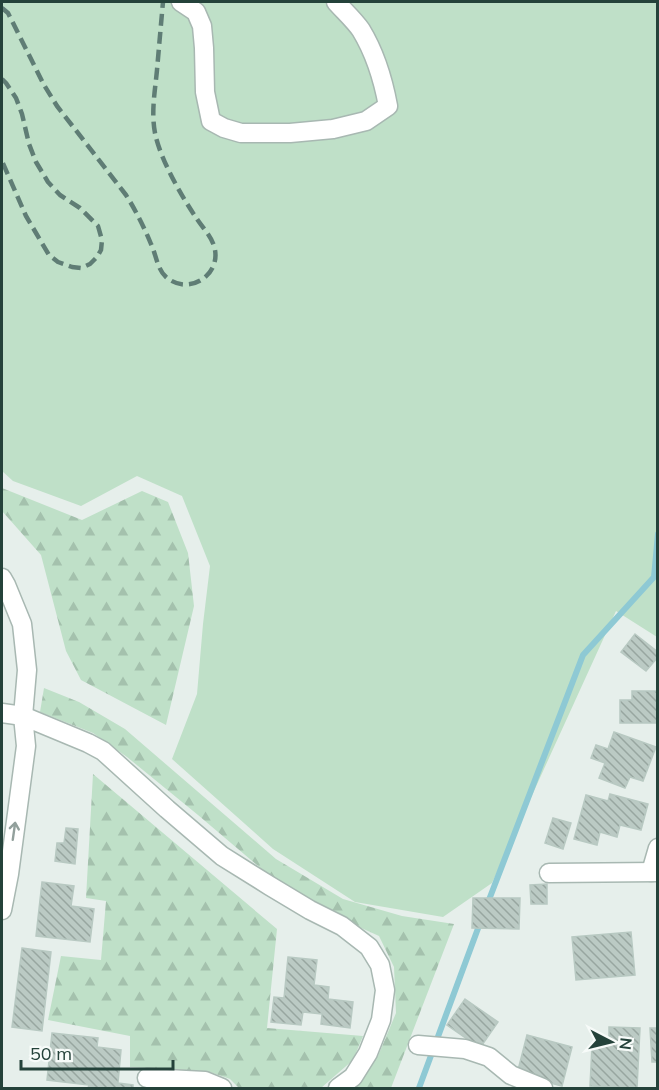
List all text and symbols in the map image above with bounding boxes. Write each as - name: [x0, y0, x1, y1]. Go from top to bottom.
- one-way arrow: [9, 822, 20, 842]
- north arrow: [581, 1012, 641, 1072]
- scale bar: [21, 1033, 172, 1071]
- text: N: [615, 1037, 637, 1051]
- text: 50 m: [30, 1042, 72, 1065]

